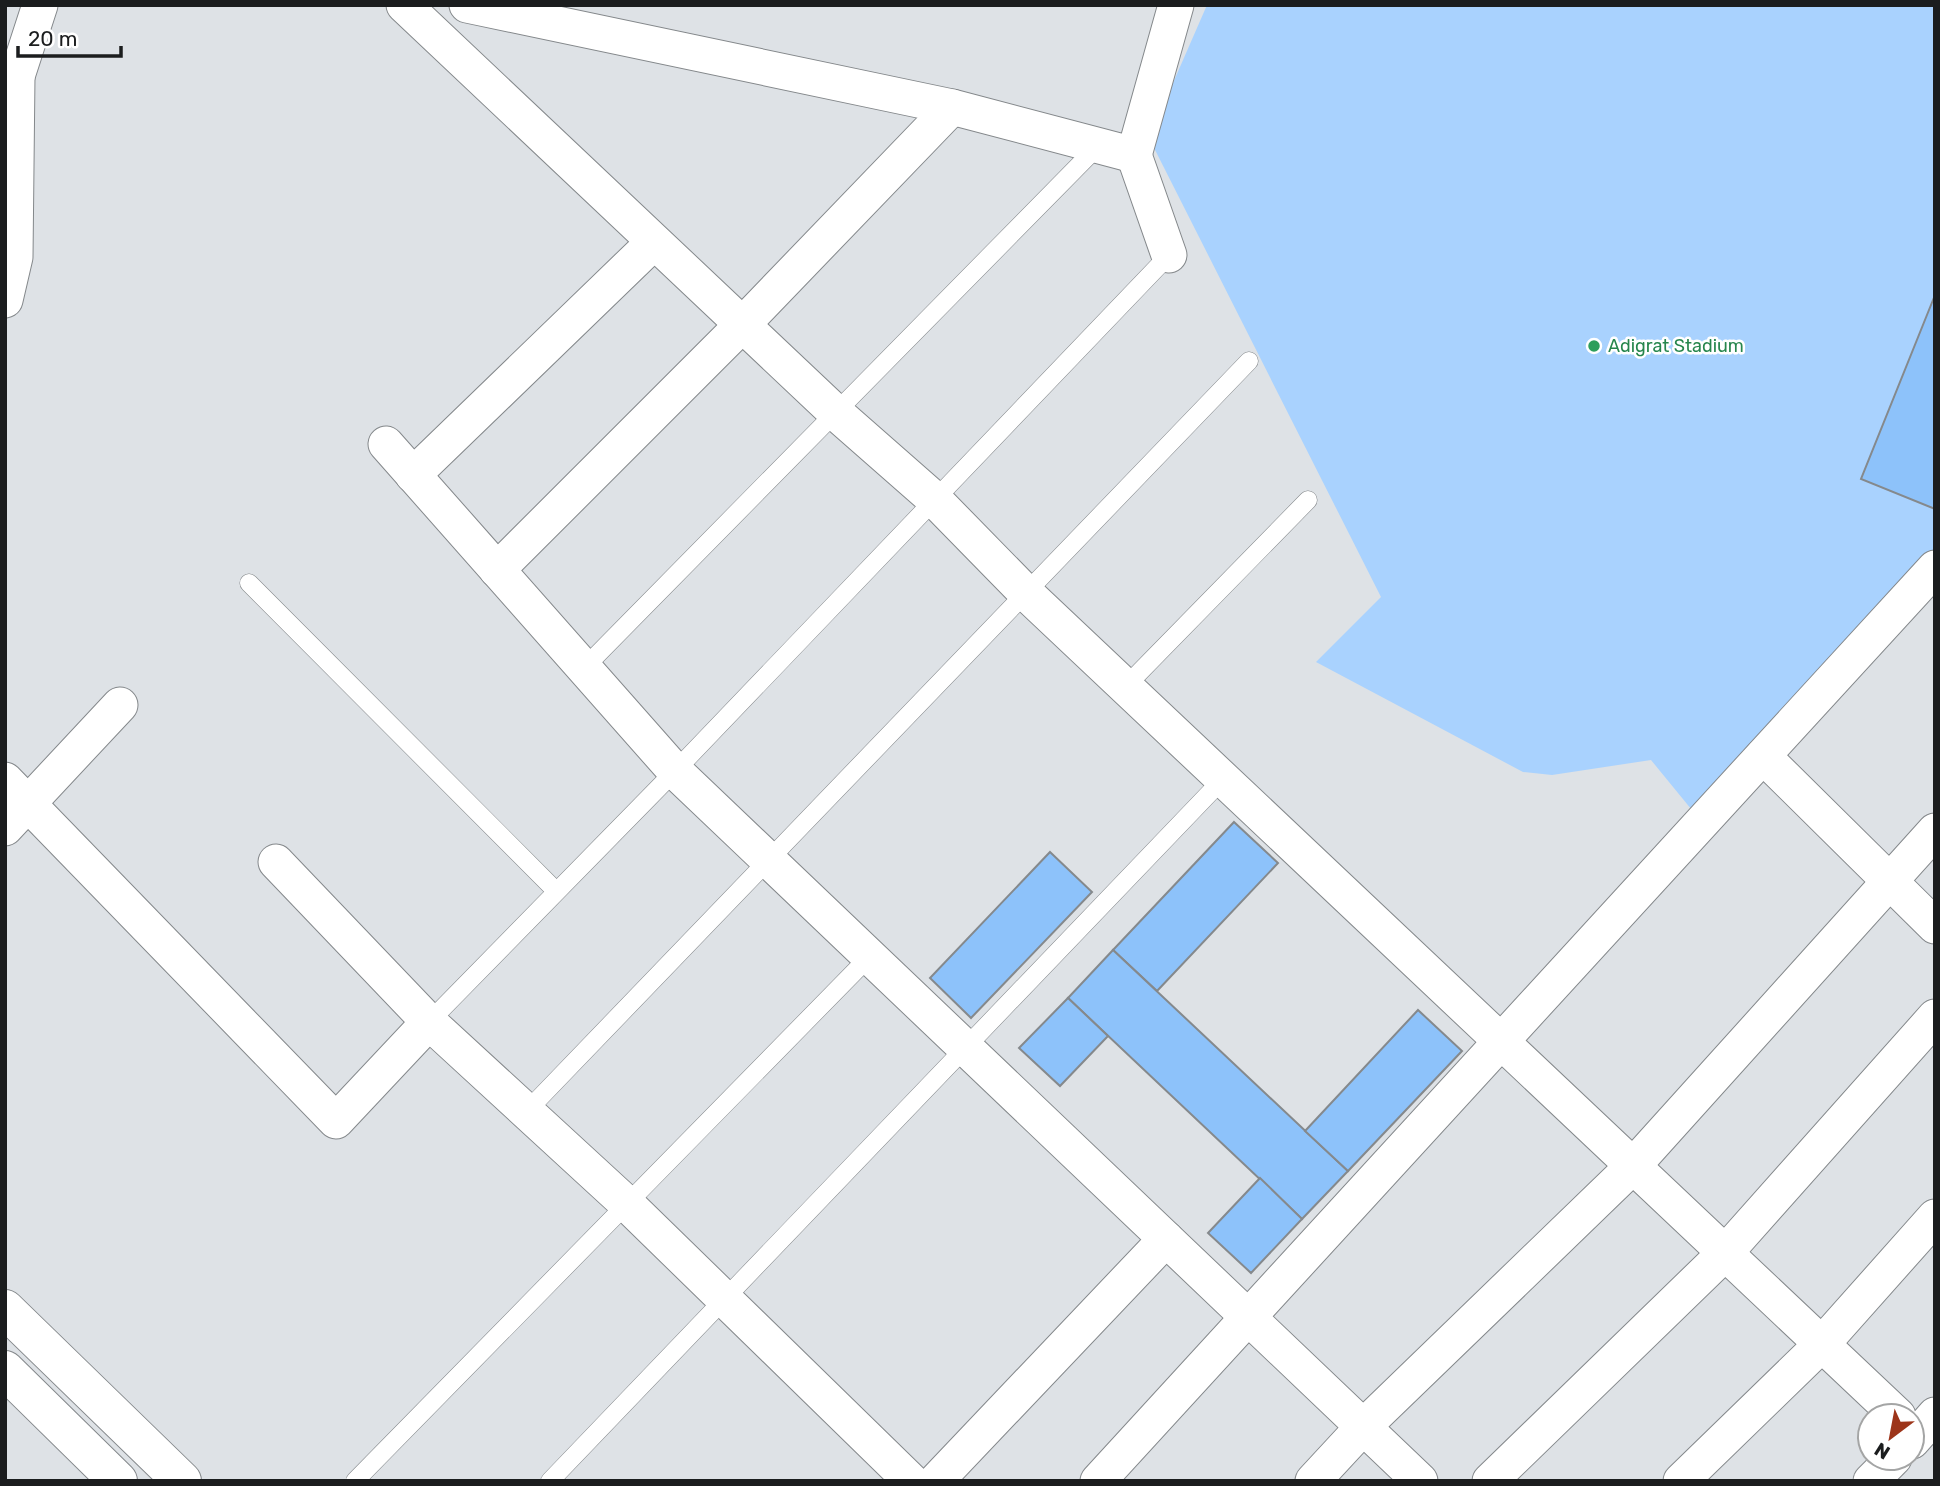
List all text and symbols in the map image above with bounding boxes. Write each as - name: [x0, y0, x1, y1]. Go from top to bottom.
- scale bar: [18, 14, 121, 58]
- text: 20 m: [28, 26, 77, 51]
- place label: Adigrat Stadium: [1608, 335, 1744, 357]
- marker: Adigrat Stadium: [1586, 338, 1602, 354]
- north arrow: [1856, 1402, 1926, 1472]
- text: N: [1870, 1438, 1894, 1464]

